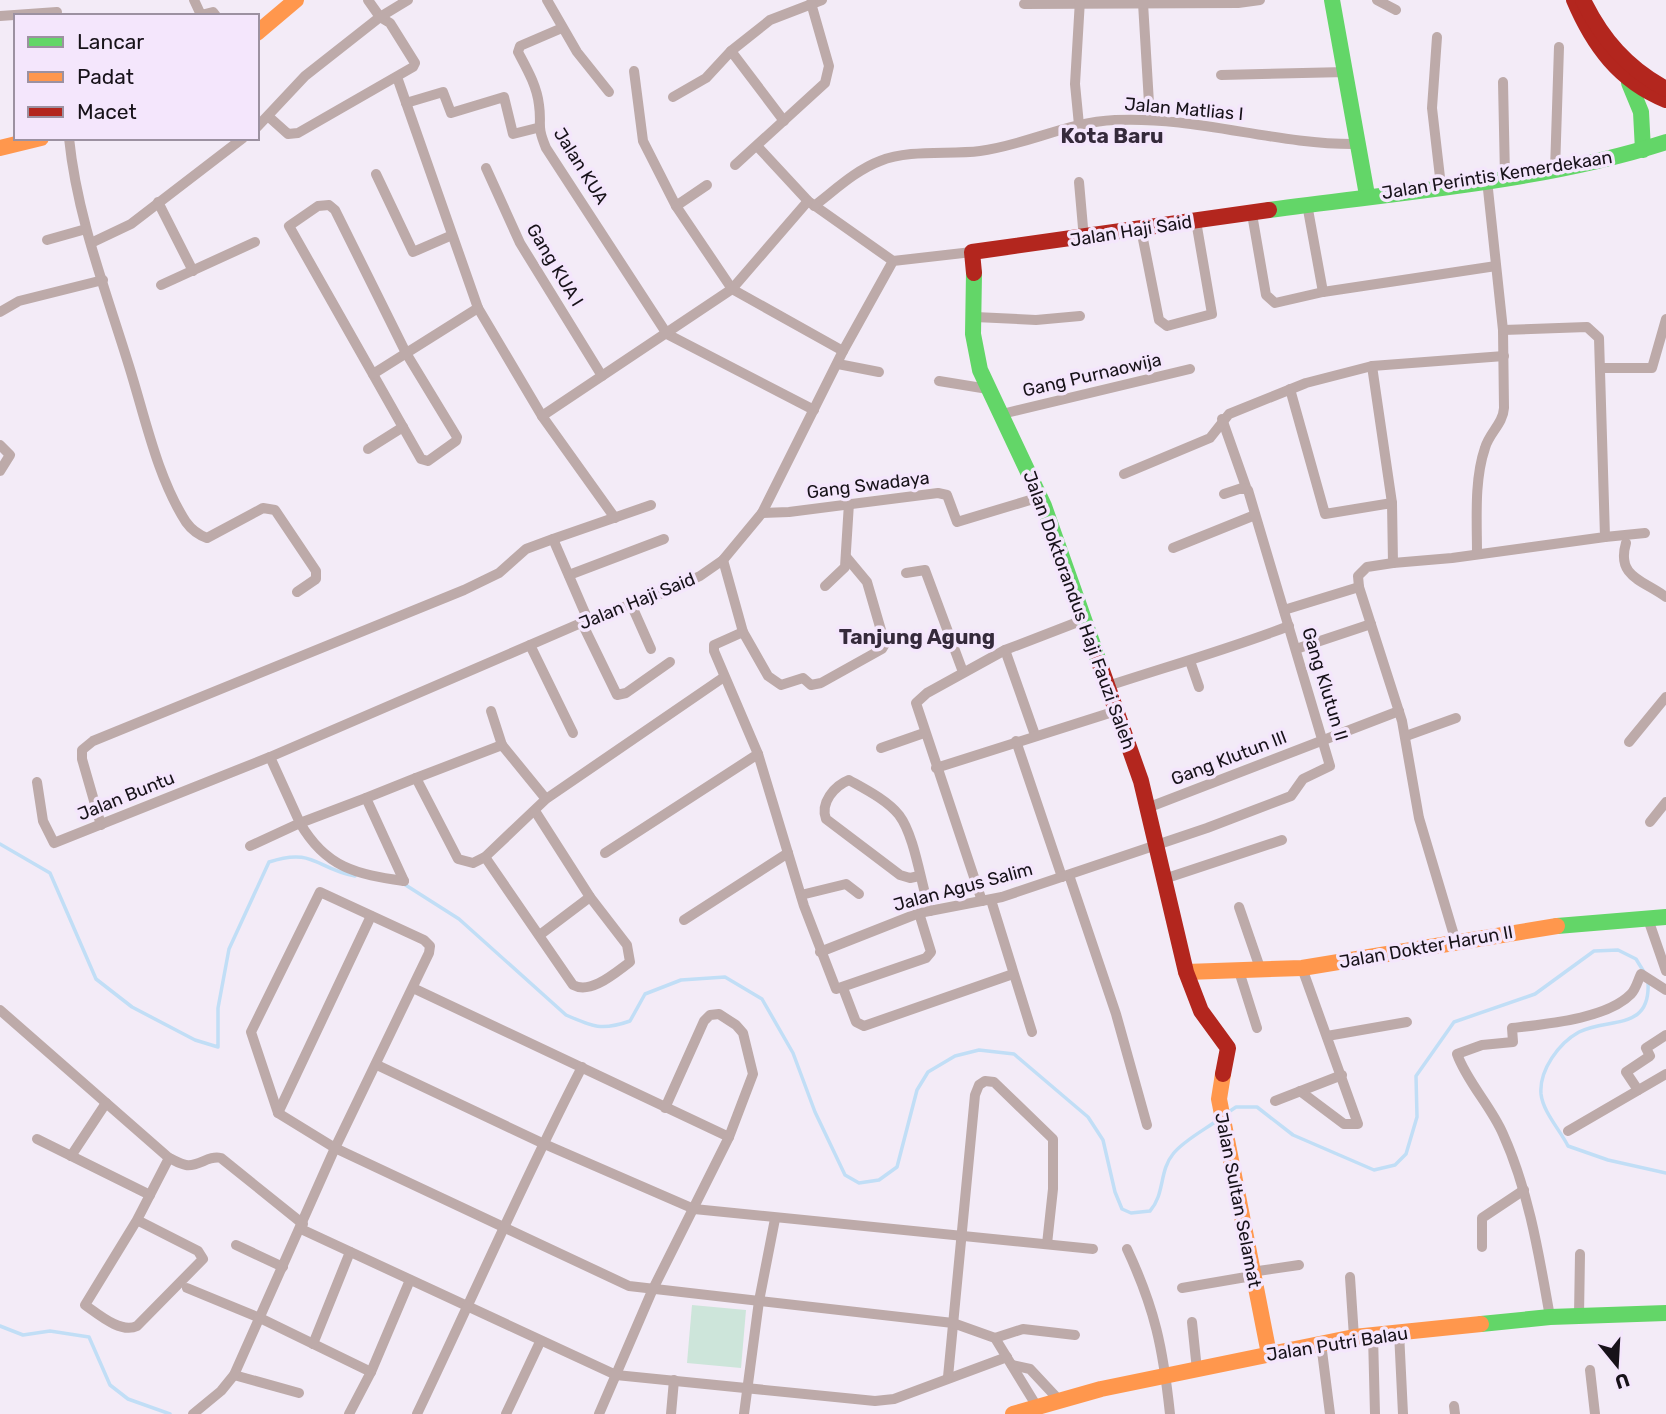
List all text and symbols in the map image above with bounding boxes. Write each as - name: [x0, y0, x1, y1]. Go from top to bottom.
- legend: [14, 14, 259, 140]
- text: Lancar: [77, 29, 144, 54]
- text: Padat: [77, 64, 134, 89]
- street label: Jalan Matlias I: [1124, 93, 1244, 125]
- text: Macet: [77, 99, 137, 124]
- district label: Kota Baru: [1061, 123, 1163, 148]
- street label: Jalan KUA: [549, 124, 613, 208]
- street label: Jalan Perintis Kemerdekaan: [1380, 146, 1614, 204]
- street label: Jalan Haji Said: [1068, 210, 1194, 252]
- street label: Gang KUA I: [522, 220, 588, 310]
- street label: Gang Purnaowija: [1020, 348, 1164, 402]
- street label: Gang Swadaya: [805, 467, 931, 503]
- street label: Jalan Doktorandus Haji Fauzi Saleh: [1018, 468, 1140, 752]
- street label: Jalan Haji Said: [576, 568, 698, 634]
- district label: Tanjung Agung: [839, 624, 995, 649]
- street label: Gang Klutun II: [1297, 625, 1353, 743]
- street label: Gang Klutun III: [1168, 726, 1290, 790]
- street label: Jalan Buntu: [74, 767, 178, 825]
- street label: Jalan Agus Salim: [891, 858, 1035, 916]
- street label: Jalan Dokter Harun II: [1337, 921, 1515, 973]
- street label: Jalan Sultan Selamat: [1210, 1110, 1266, 1290]
- street label: Jalan Putri Balau: [1265, 1322, 1409, 1366]
- north arrow: [1582, 1330, 1652, 1400]
- text: U: [1612, 1368, 1632, 1394]

